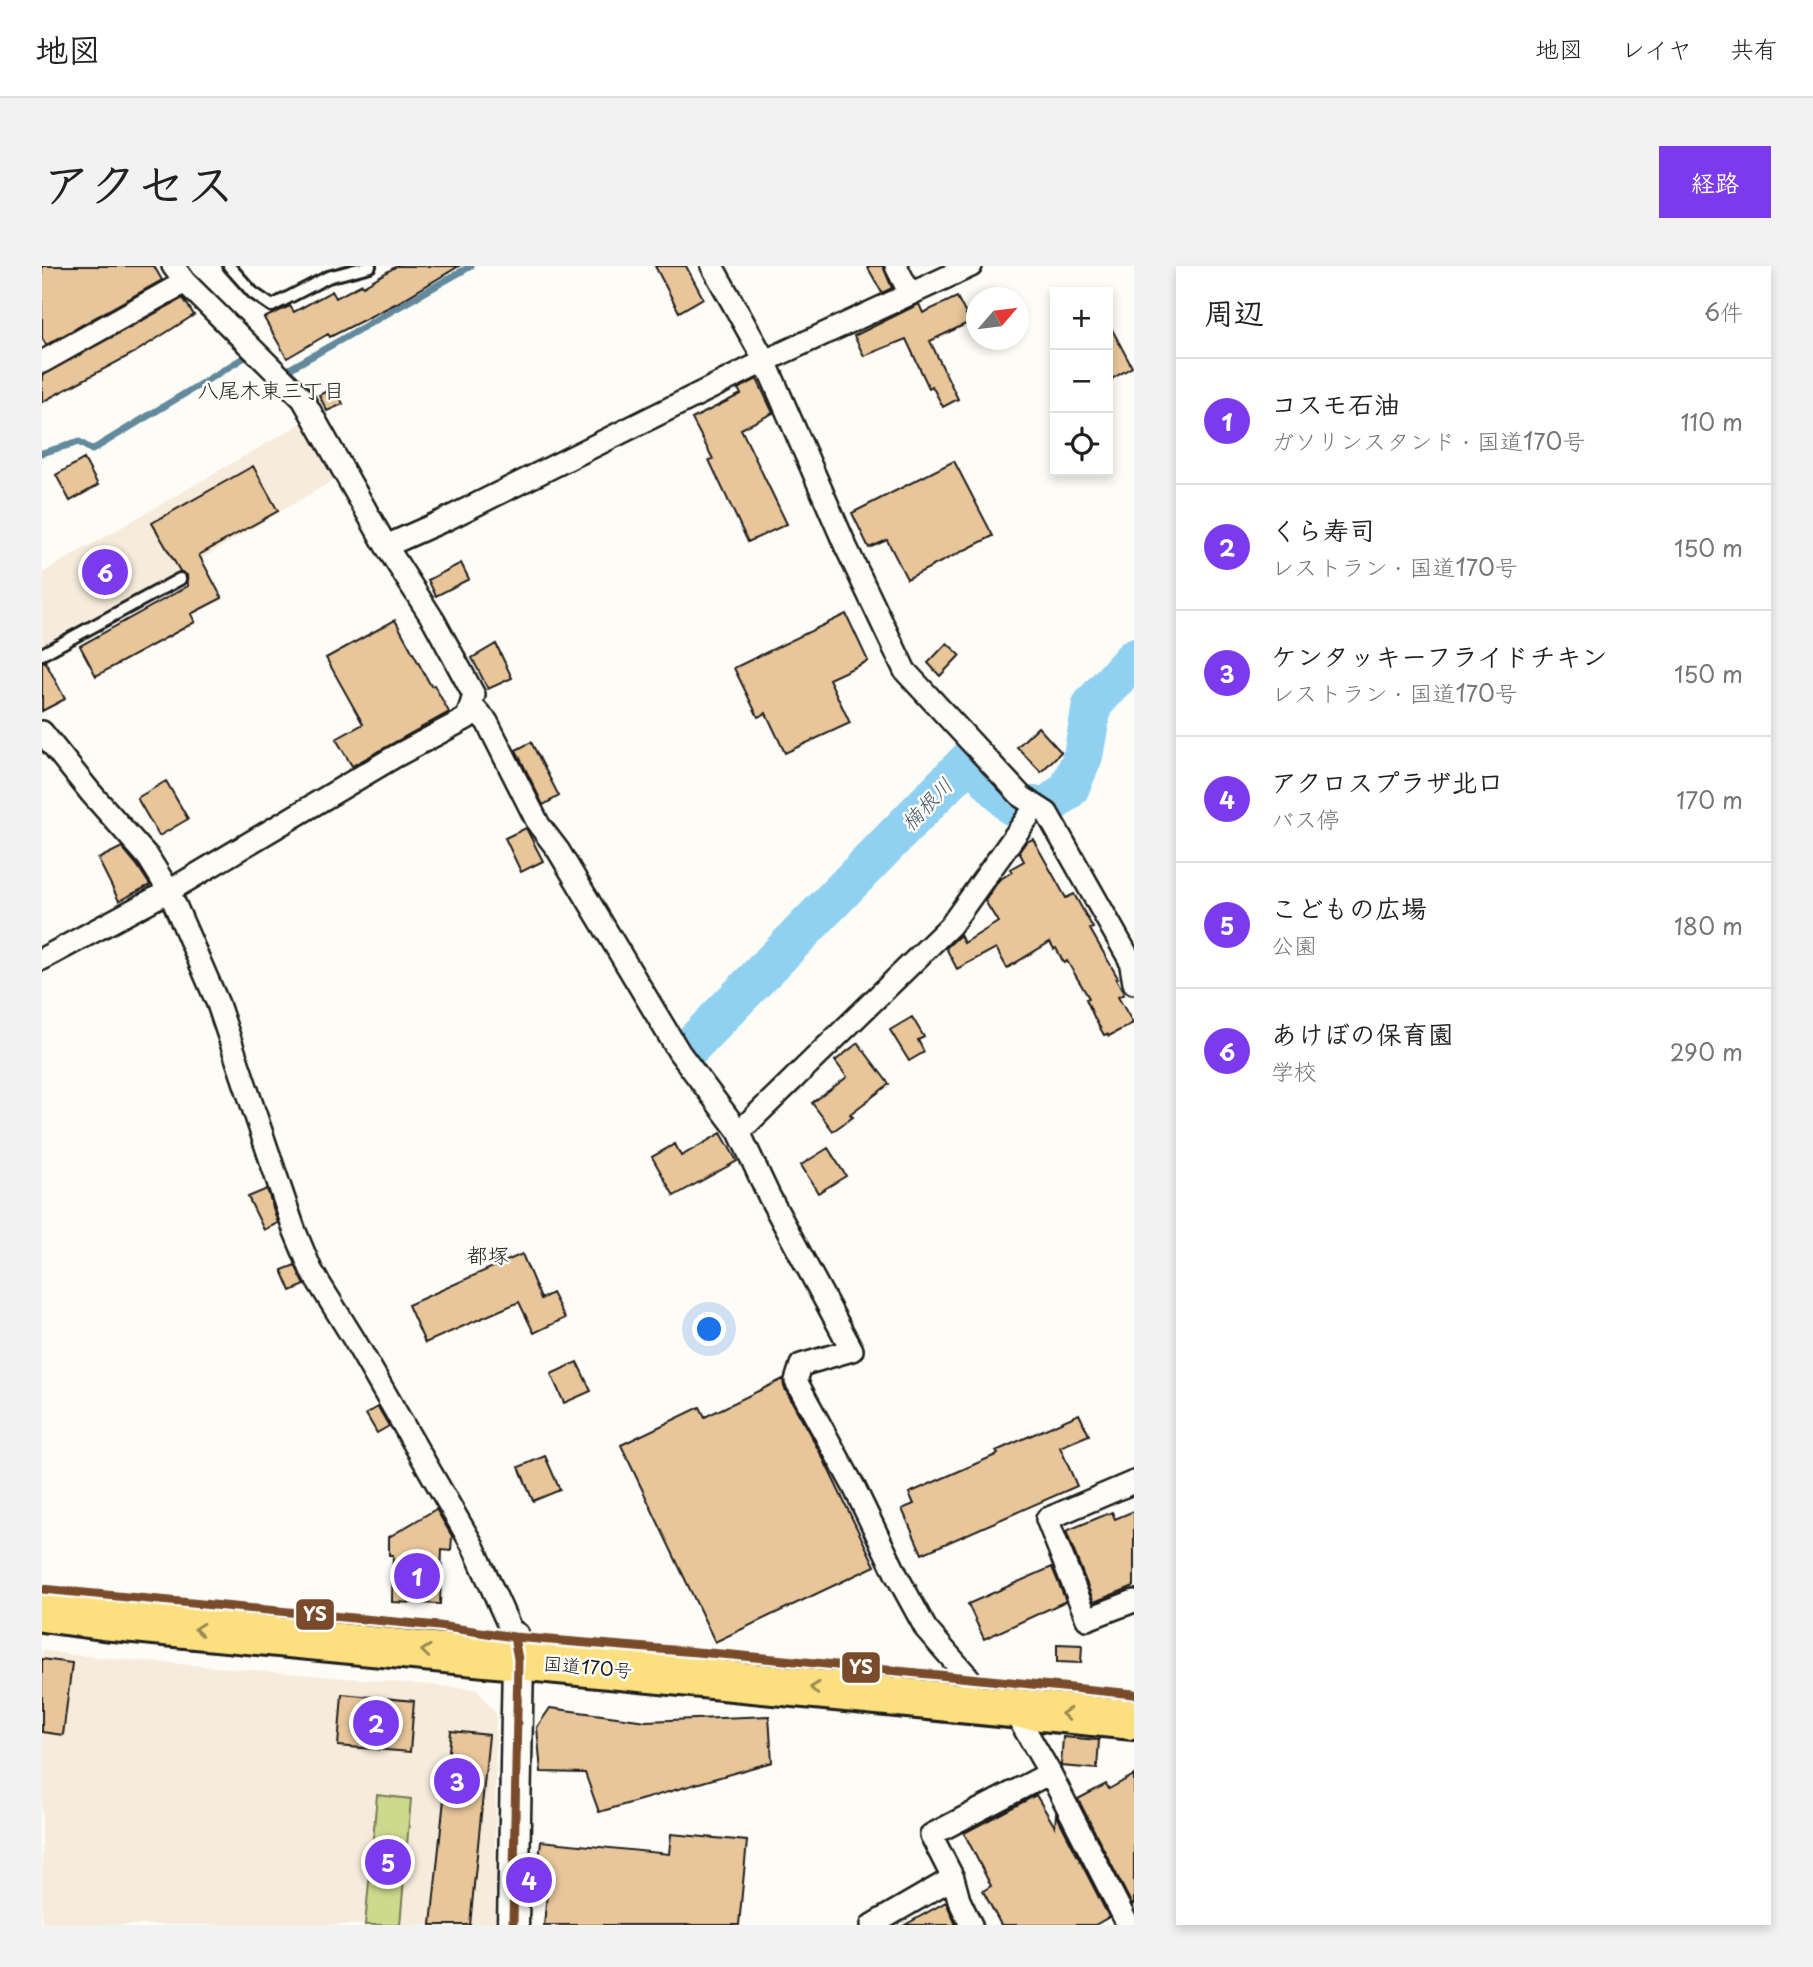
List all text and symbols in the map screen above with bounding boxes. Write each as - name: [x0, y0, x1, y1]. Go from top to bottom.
- text: 地図: [35, 23, 101, 73]
- text: 地図: [1535, 30, 1583, 66]
- text: レイヤ: [1621, 30, 1692, 66]
- text: 共有: [1730, 30, 1778, 66]
- text: アクセス: [42, 145, 235, 219]
- button: 経路: [1659, 146, 1771, 218]
- north arrow: [966, 287, 1029, 350]
- map controls: [1050, 287, 1113, 476]
- button: +: [1050, 287, 1113, 350]
- text: 周辺: [1204, 289, 1264, 334]
- text: 6件: [1704, 294, 1743, 329]
- button: −: [1050, 350, 1113, 413]
- district label: 八尾木東三丁目: [198, 373, 345, 405]
- text: コスモ石油: [1271, 384, 1400, 423]
- text: 1: [1222, 404, 1233, 439]
- text: 110 m: [1681, 404, 1743, 439]
- button: locate: [1050, 413, 1113, 476]
- text: ガソリンスタンド · 国道170号: [1271, 423, 1585, 458]
- text: くら寿司: [1271, 510, 1375, 549]
- text: 2: [1219, 530, 1235, 565]
- text: 150 m: [1674, 530, 1743, 565]
- pin: 6: [82, 546, 128, 598]
- text: レストラン · 国道170号: [1271, 549, 1518, 584]
- text: ケンタッキーフライドチキン: [1271, 636, 1607, 675]
- text: 3: [1219, 656, 1235, 691]
- text: 150 m: [1674, 656, 1743, 691]
- text: レストラン · 国道170号: [1271, 675, 1518, 710]
- text: アクロスプラザ北口: [1271, 762, 1503, 801]
- water label: 楠根川: [893, 769, 959, 837]
- text: 4: [1219, 782, 1235, 817]
- text: 170 m: [1676, 782, 1743, 817]
- text: バス停: [1271, 801, 1340, 836]
- text: こどもの広場: [1271, 888, 1427, 927]
- text: 5: [1220, 908, 1234, 943]
- text: 180 m: [1674, 908, 1743, 943]
- text: 公園: [1271, 927, 1317, 962]
- text: あけぼの保育園: [1271, 1014, 1454, 1053]
- text: 6: [1219, 1034, 1235, 1069]
- text: 290 m: [1670, 1034, 1743, 1069]
- text: 学校: [1271, 1053, 1317, 1088]
- district label: 都塚: [467, 1238, 509, 1270]
- your location: [692, 1312, 726, 1346]
- pin: 1: [394, 1550, 440, 1602]
- line badge: YS: [295, 1598, 335, 1631]
- text: YS: [303, 1599, 327, 1627]
- one-way arrow: [194, 1622, 205, 1637]
- one-way arrow: [420, 1644, 431, 1659]
- street label: 国道170号: [542, 1648, 634, 1684]
- line badge: YS: [841, 1651, 881, 1684]
- text: YS: [849, 1652, 873, 1680]
- one-way arrow: [810, 1681, 821, 1696]
- pin: 2: [353, 1697, 399, 1749]
- one-way arrow: [1060, 1706, 1072, 1721]
- pin: 3: [434, 1755, 480, 1807]
- pin: 5: [365, 1836, 411, 1888]
- pin: 4: [506, 1854, 552, 1906]

